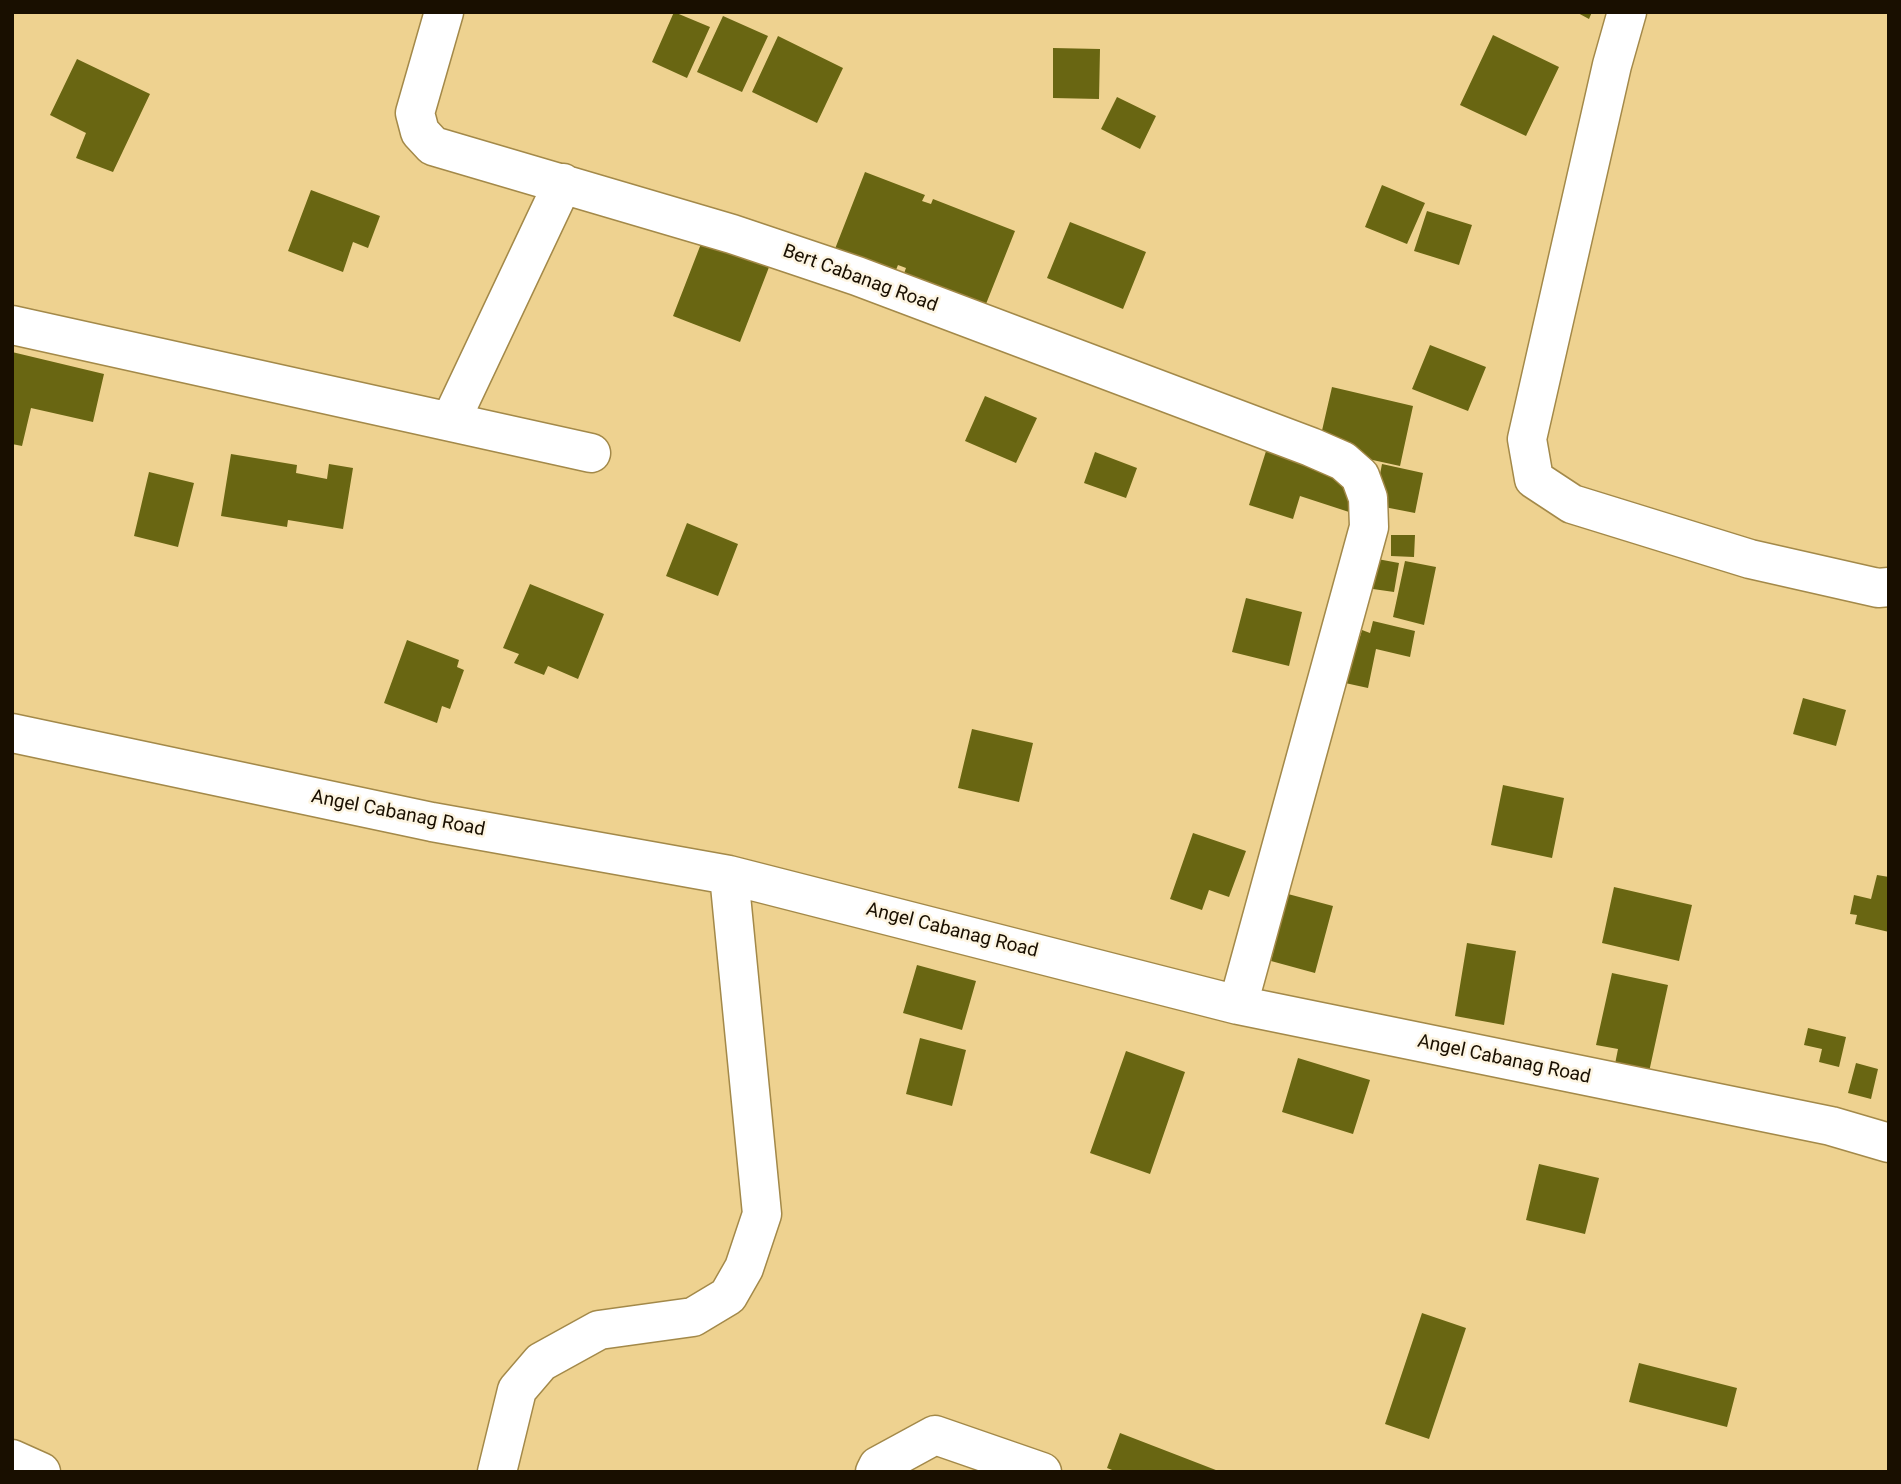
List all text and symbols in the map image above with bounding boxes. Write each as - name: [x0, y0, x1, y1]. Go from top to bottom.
- street label: Bert Cabanag Road: [779, 240, 941, 318]
- street label: Angel Cabanag Road: [309, 786, 487, 842]
- street label: Angel Cabanag Road: [864, 899, 1040, 963]
- street label: Angel Cabanag Road: [1415, 1031, 1593, 1089]

